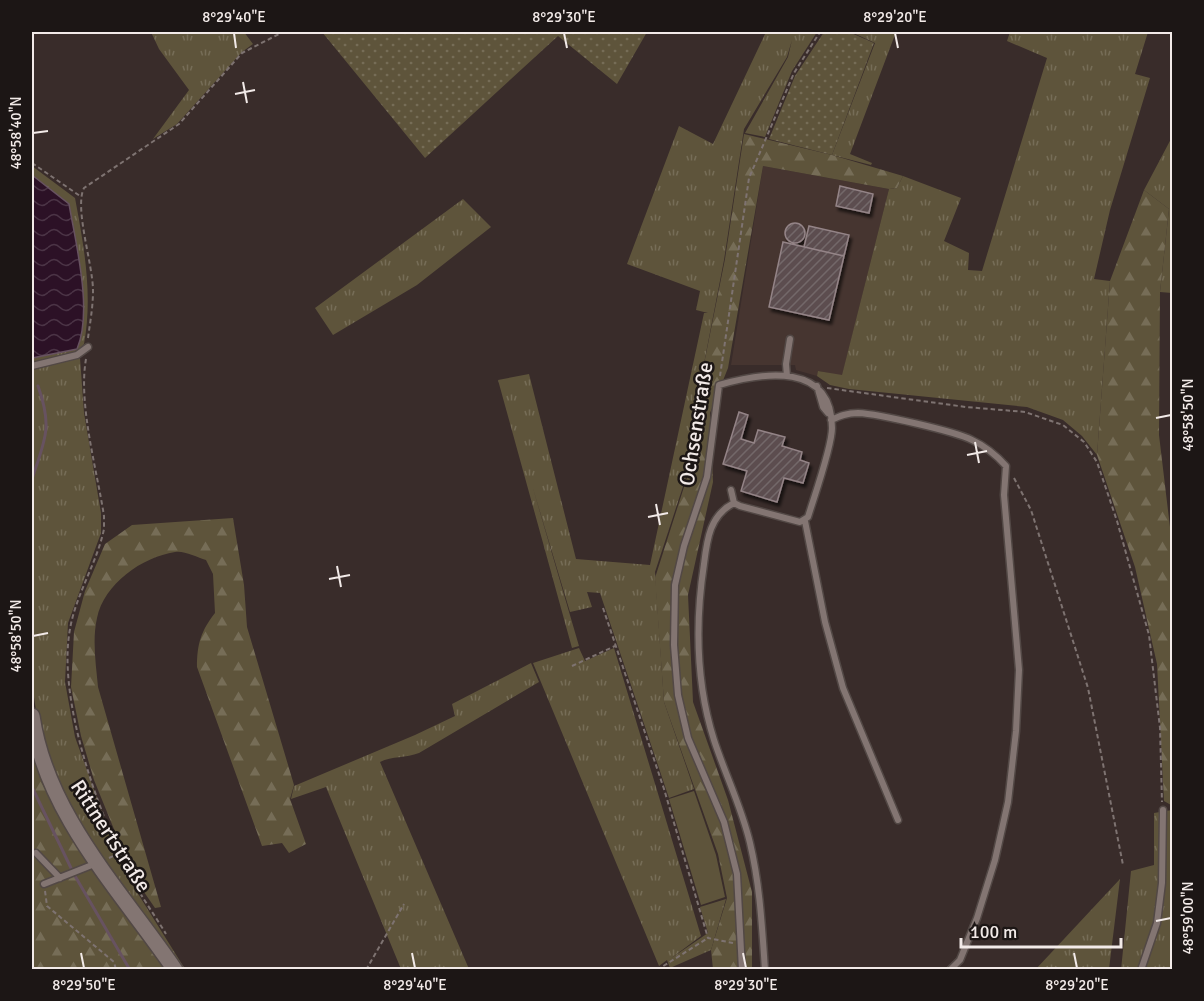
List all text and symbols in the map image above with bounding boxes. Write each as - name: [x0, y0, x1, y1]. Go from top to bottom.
- text: 8°29'40"E: [202, 8, 266, 26]
- text: 8°29'30"E: [532, 8, 596, 26]
- text: 8°29'20"E: [863, 8, 927, 26]
- text: 48°58'40"N: [7, 96, 25, 170]
- street label: Ochsenstraße: [673, 360, 719, 488]
- text: 48°58'50"N: [1179, 378, 1197, 452]
- text: 48°58'50"N: [7, 599, 25, 673]
- street label: Rittnertstraße: [65, 775, 157, 897]
- text: 48°59'00"N: [1179, 881, 1197, 955]
- scale bar: [961, 911, 1122, 949]
- text: 100 m: [970, 921, 1017, 943]
- text: 8°29'50"E: [52, 976, 116, 994]
- text: 8°29'40"E: [383, 976, 447, 994]
- text: 8°29'30"E: [714, 976, 778, 994]
- text: 8°29'20"E: [1045, 976, 1109, 994]

